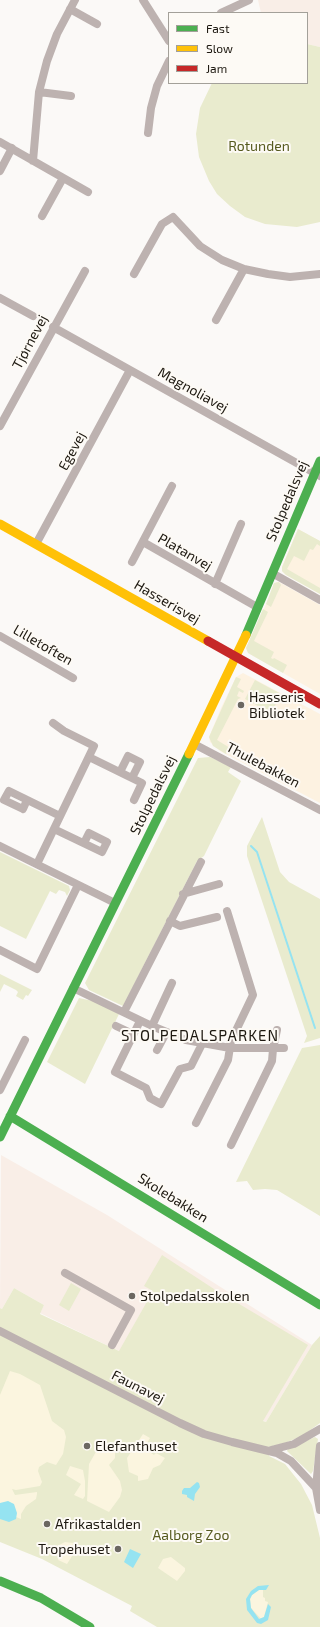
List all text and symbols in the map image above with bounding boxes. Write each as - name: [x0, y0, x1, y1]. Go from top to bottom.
- legend: [168, 12, 308, 84]
- text: Fast: [206, 21, 229, 35]
- text: Slow: [206, 41, 233, 55]
- text: Jam: [206, 61, 227, 75]
- park label: Rotunden: [228, 138, 290, 154]
- street label: Tjørnevej: [9, 312, 51, 372]
- street label: Magnoliavej: [155, 364, 231, 416]
- street label: Egevej: [55, 429, 89, 473]
- street label: Stolpedalsvej: [262, 458, 312, 544]
- street label: Platanvej: [155, 530, 215, 574]
- street label: Hasserisvej: [131, 576, 203, 628]
- street label: Lilletoften: [10, 621, 76, 669]
- place label: Hasseris Bibliotek: [249, 689, 305, 722]
- marker: Hasseris Bibliotek: [236, 700, 246, 710]
- street label: Thulebakken: [223, 739, 303, 791]
- street label: Stolpedalsvej: [127, 753, 179, 837]
- district label: STOLPEDALSPARKEN: [121, 1027, 279, 1045]
- street label: Skolebakken: [135, 1170, 211, 1226]
- place label: Stolpedalsskolen: [140, 1288, 250, 1304]
- marker: Stolpedalsskolen: [127, 1291, 137, 1301]
- street label: Faunavej: [109, 1367, 167, 1407]
- place label: Elefanthuset: [95, 1438, 177, 1454]
- marker: Elefanthuset: [82, 1441, 92, 1451]
- place label: Afrikastalden: [55, 1516, 141, 1532]
- marker: Afrikastalden: [42, 1519, 52, 1529]
- park label: Aalborg Zoo: [153, 1527, 229, 1543]
- place label: Tropehuset: [38, 1541, 110, 1557]
- marker: Tropehuset: [113, 1544, 123, 1554]

